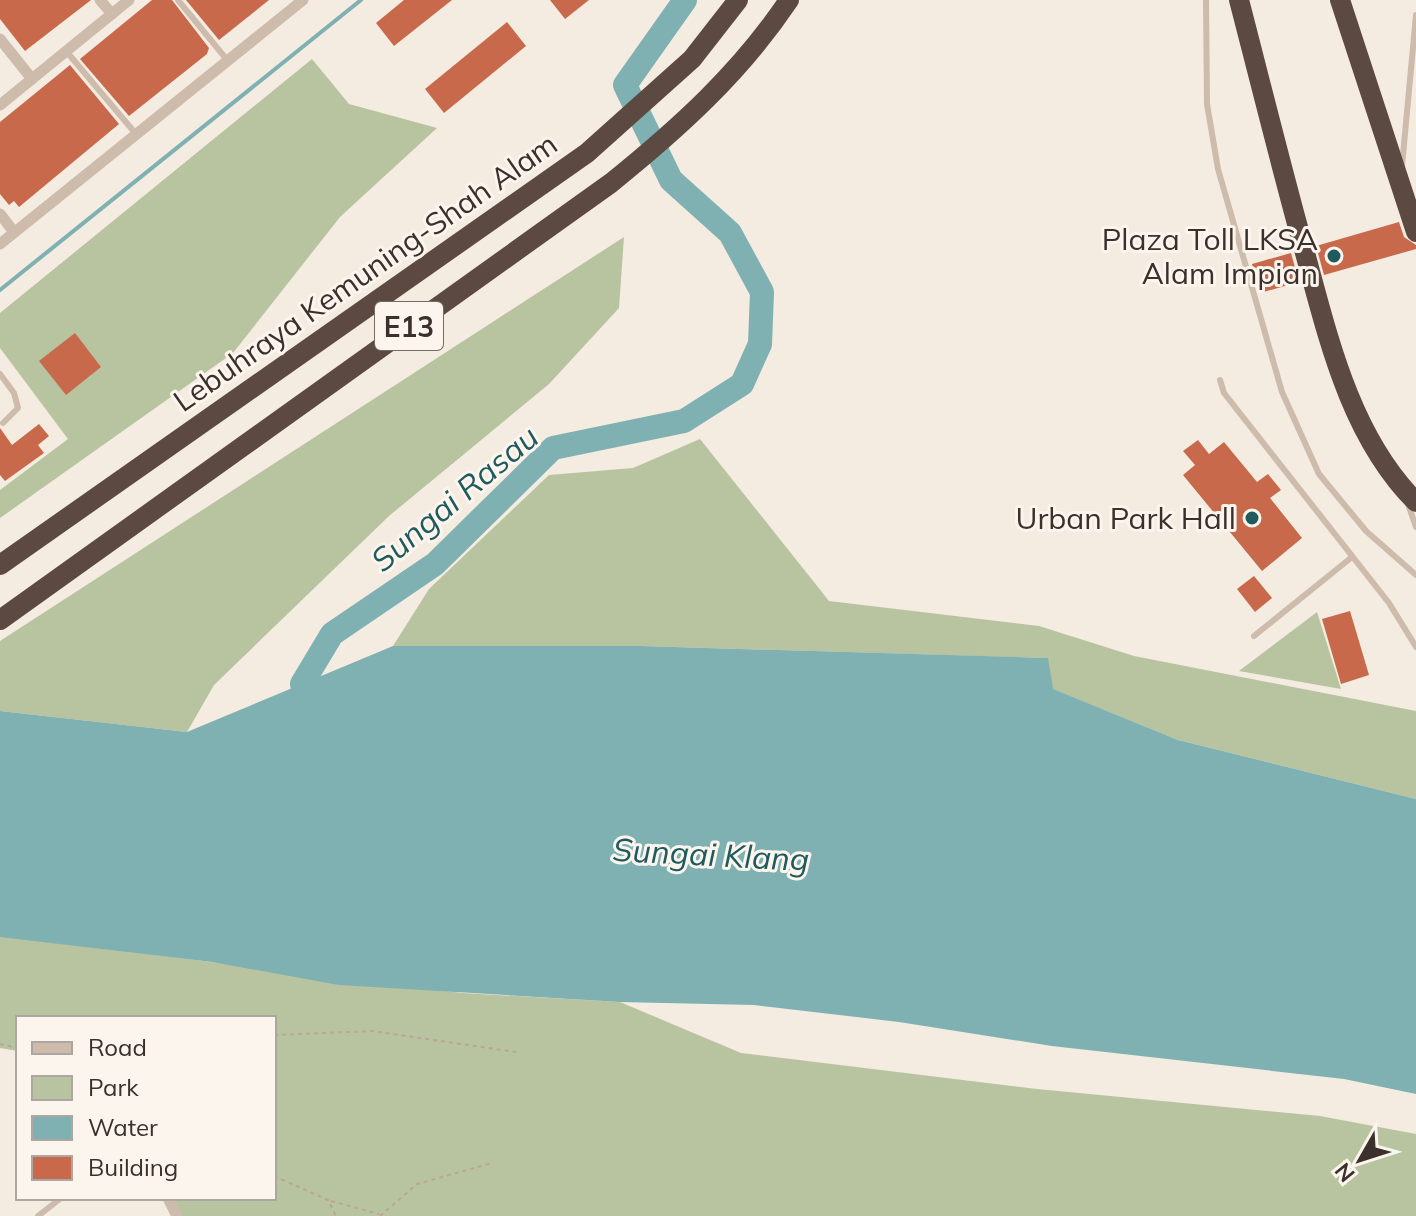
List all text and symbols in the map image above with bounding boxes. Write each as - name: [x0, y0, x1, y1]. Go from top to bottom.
- street label: Lebuhraya Kemuning-Shah Alam: [166, 125, 564, 419]
- place label: Plaza Toll LKSA Alam Impian: [1102, 220, 1318, 292]
- marker: Plaza Toll LKSA Alam Impian: [1325, 247, 1343, 265]
- road number: E13: [375, 302, 443, 350]
- water label: Sungai Rasau: [362, 416, 546, 580]
- place label: Urban Park Hall: [1016, 499, 1236, 537]
- marker: Urban Park Hall: [1243, 509, 1261, 527]
- water label: Sungai Klang: [612, 829, 810, 879]
- legend: [16, 1016, 276, 1200]
- text: Road: [88, 1032, 147, 1062]
- text: Park: [88, 1072, 139, 1102]
- text: Water: [88, 1112, 158, 1142]
- north arrow: [1320, 1120, 1400, 1200]
- text: Building: [88, 1152, 178, 1182]
- text: N: [1328, 1157, 1361, 1188]

